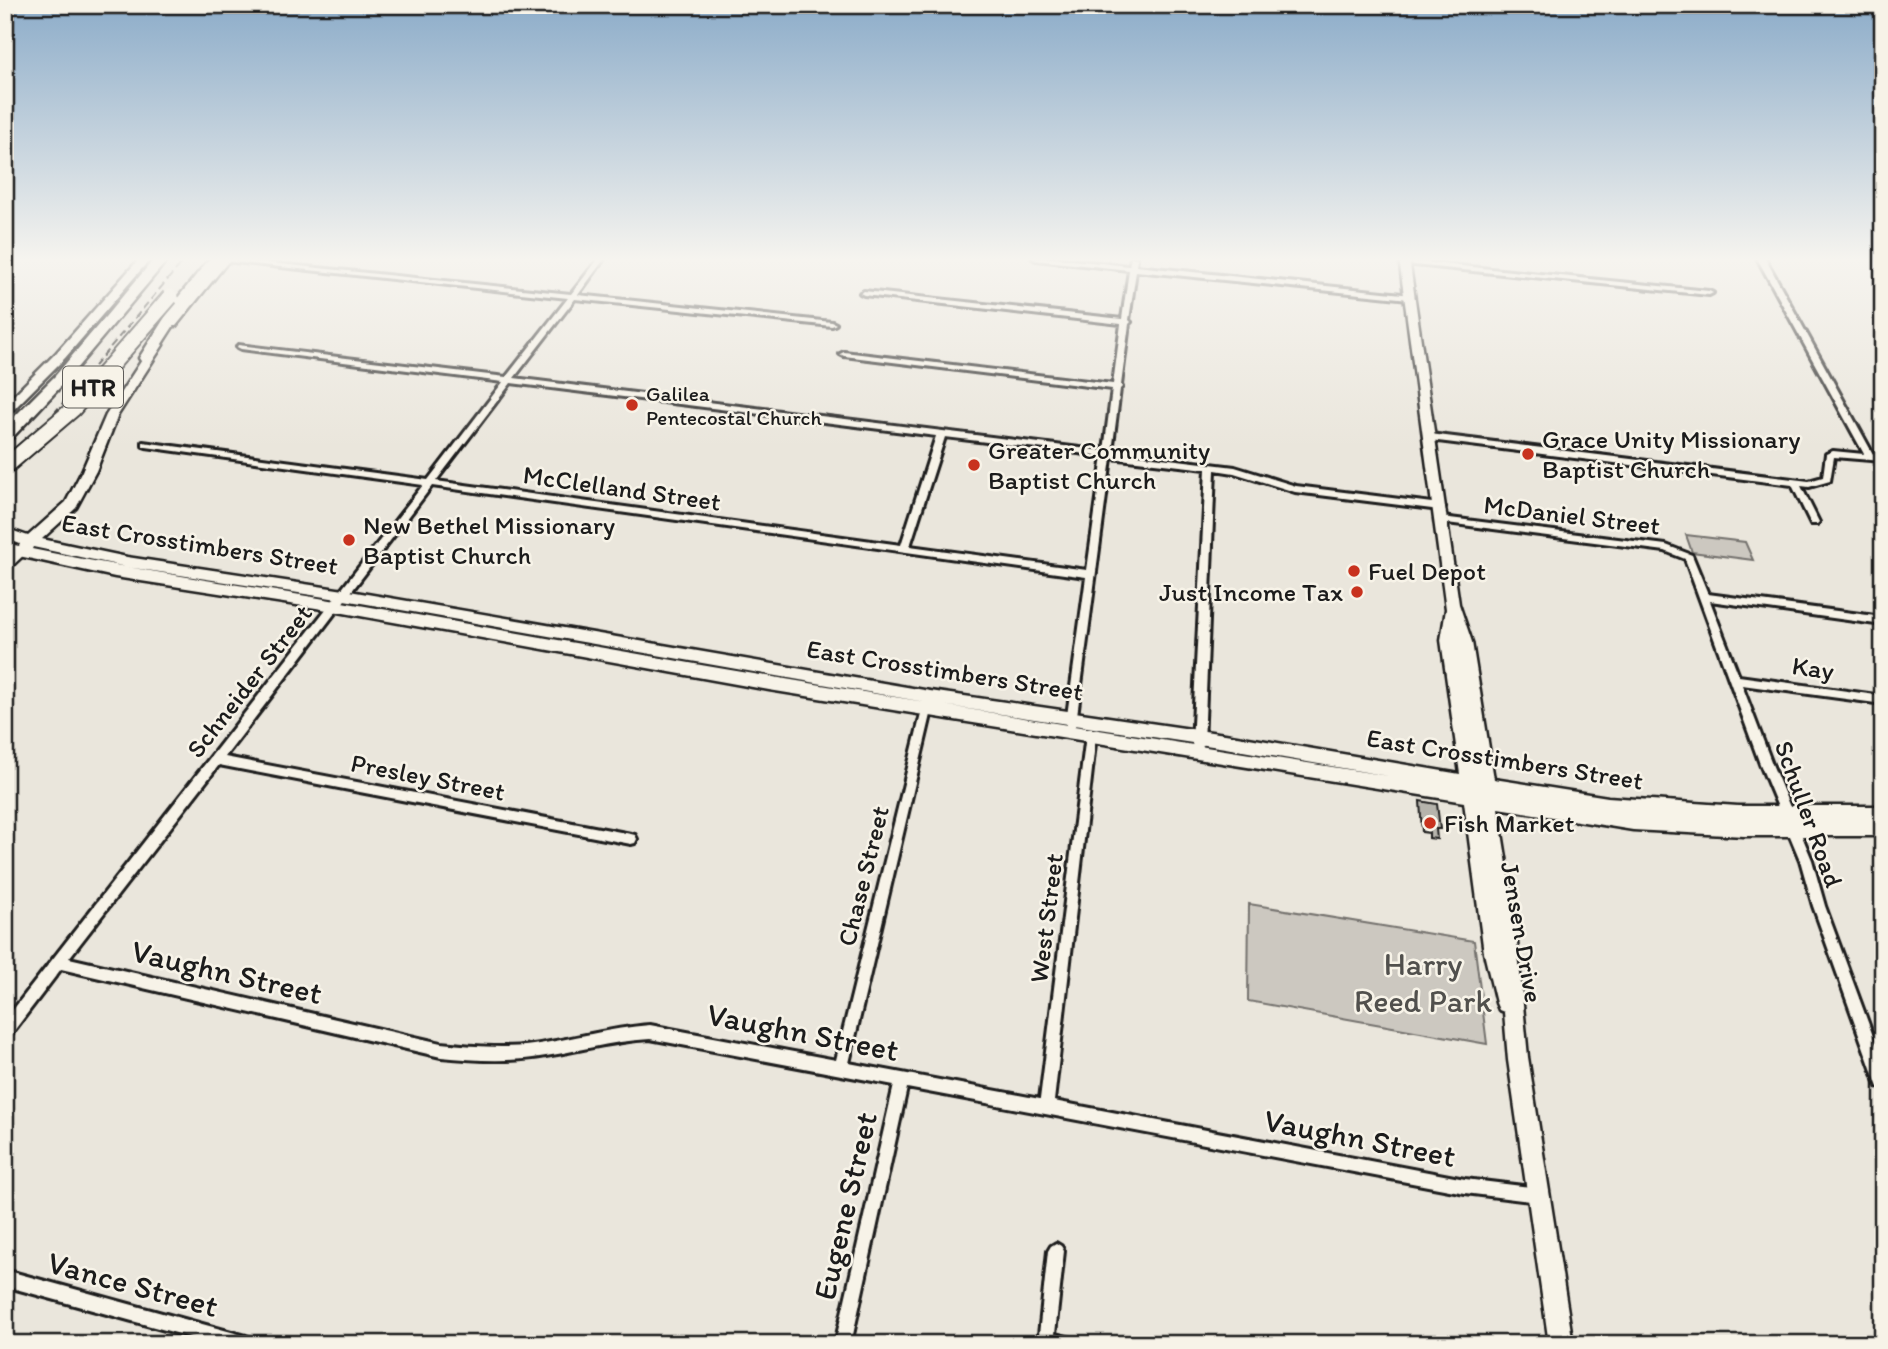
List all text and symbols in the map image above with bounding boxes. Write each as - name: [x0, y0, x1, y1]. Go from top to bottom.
- road number: HTR: [63, 366, 123, 408]
- place label: Galilea Pentecostal Church: [646, 381, 822, 430]
- marker: Galilea Pentecostal Church: [624, 397, 640, 413]
- place label: Grace Unity Missionary Baptist Church: [1542, 423, 1800, 485]
- place label: Greater Community Baptist Church: [988, 434, 1210, 496]
- marker: Grace Unity Missionary Baptist Church: [1520, 446, 1536, 462]
- marker: Greater Community Baptist Church: [966, 457, 982, 473]
- street label: McClelland Street: [521, 458, 723, 518]
- street label: McDaniel Street: [1482, 488, 1662, 542]
- street label: East Crosstimbers Street: [59, 506, 341, 582]
- place label: New Bethel Missionary Baptist Church: [363, 509, 615, 571]
- marker: New Bethel Missionary Baptist Church: [341, 532, 357, 548]
- place label: Fuel Depot: [1368, 555, 1486, 587]
- marker: Fuel Depot: [1346, 563, 1362, 579]
- place label: Just Income Tax: [1159, 576, 1343, 608]
- marker: Just Income Tax: [1349, 584, 1365, 600]
- street label: Schneider Street: [179, 598, 319, 764]
- street label: East Crosstimbers Street: [804, 632, 1086, 708]
- street label: Kay: [1790, 649, 1836, 687]
- street label: East Crosstimbers Street: [1364, 721, 1646, 797]
- street label: Schuller Road: [1768, 736, 1850, 892]
- street label: Presley Street: [348, 746, 508, 808]
- street label: Chase Street: [830, 802, 896, 949]
- place label: Fish Market: [1444, 807, 1575, 839]
- marker: Fish Market: [1422, 815, 1438, 831]
- street label: West Street: [1022, 851, 1070, 985]
- street label: Jensen Drive: [1494, 859, 1550, 1005]
- street label: Vaughn Street: [128, 932, 326, 1012]
- park label: Harry Reed Park: [1354, 945, 1492, 1020]
- street label: Vaughn Street: [704, 995, 902, 1069]
- street label: Vaughn Street: [1261, 1101, 1459, 1175]
- street label: Eugene Street: [805, 1108, 885, 1304]
- street label: Vance Street: [44, 1243, 222, 1325]

